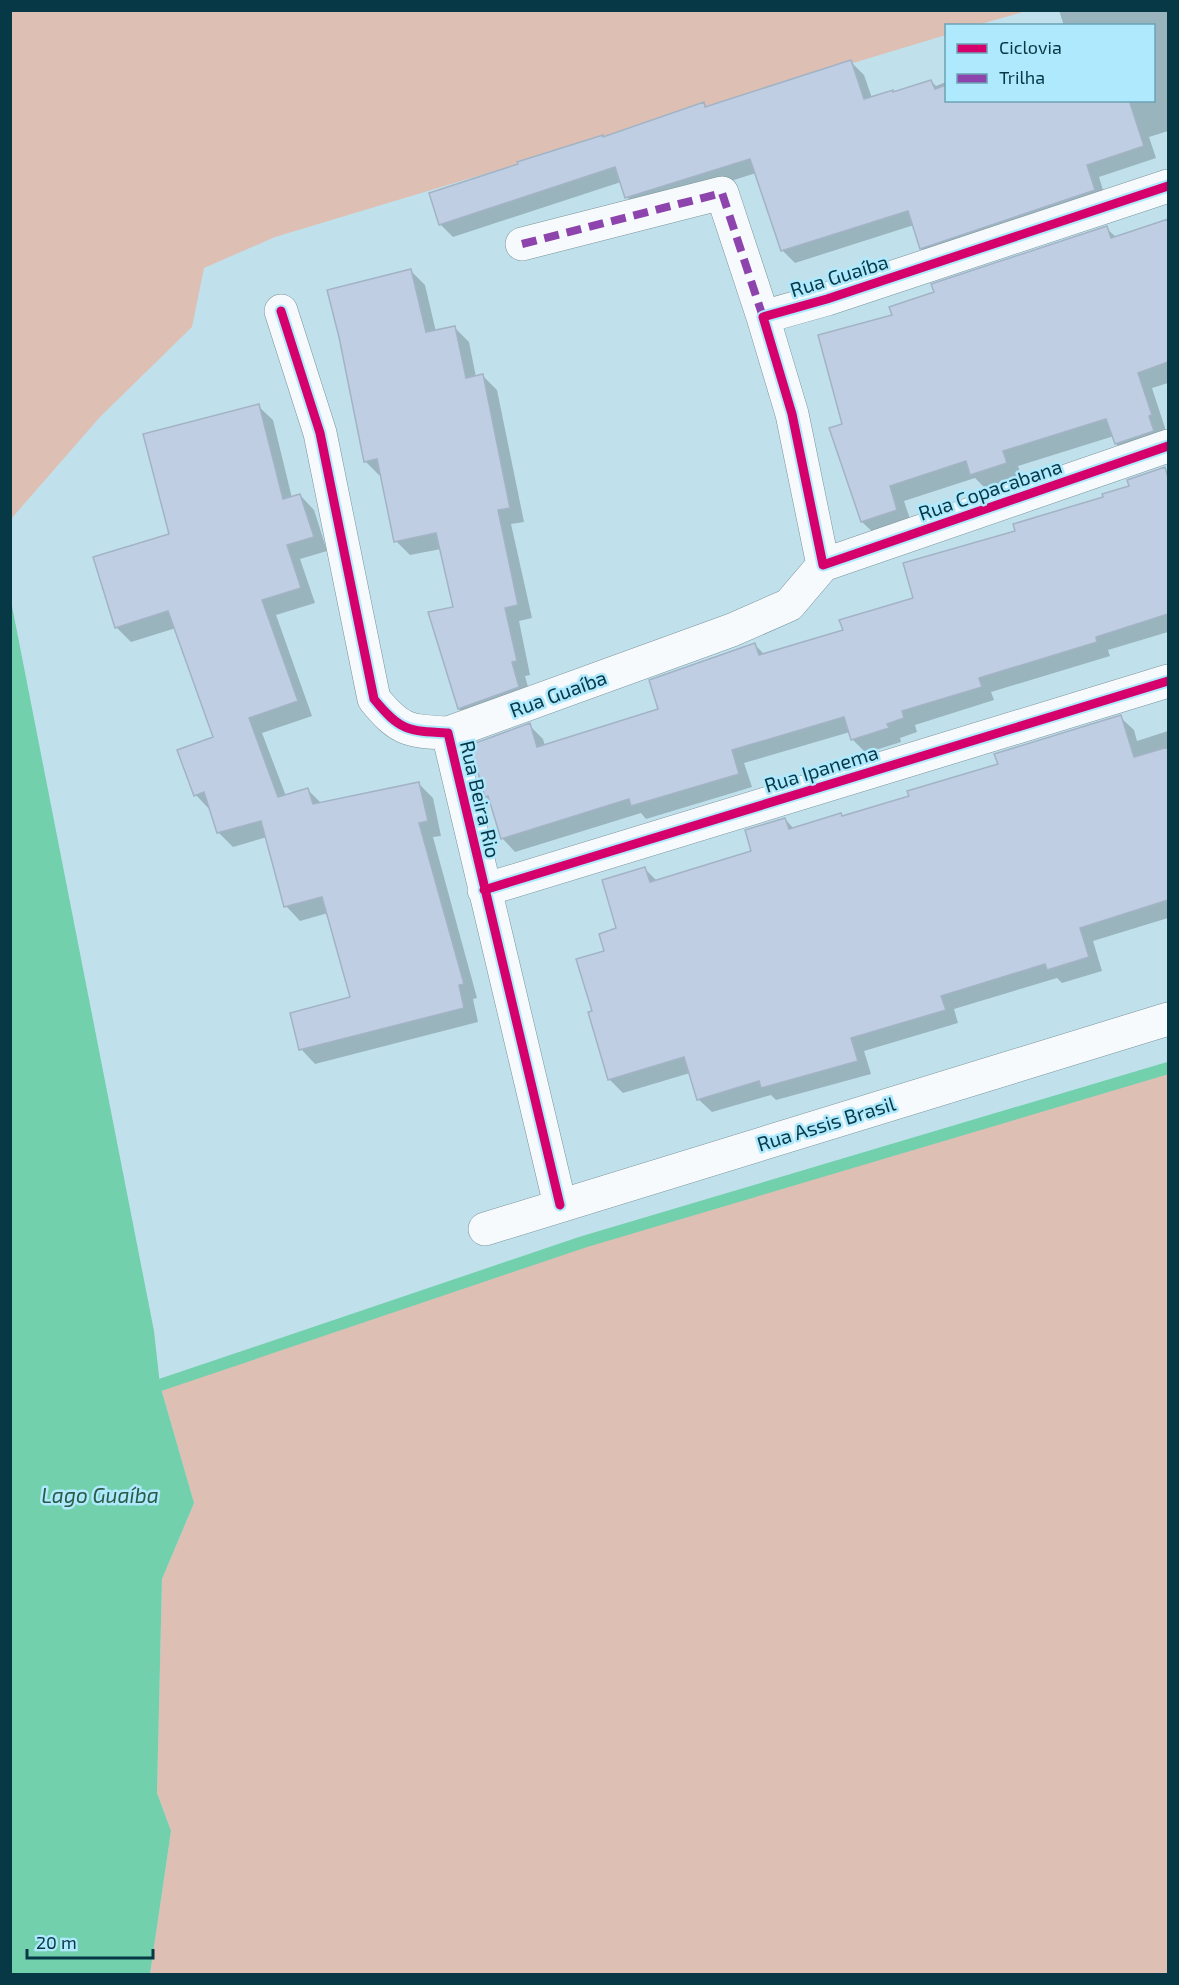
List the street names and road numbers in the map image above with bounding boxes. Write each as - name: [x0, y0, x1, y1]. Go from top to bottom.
- street label: Rua Guaíba: [787, 249, 891, 301]
- street label: Rua Copacabana: [915, 453, 1065, 525]
- street label: Rua Guaíba: [506, 664, 610, 722]
- street label: Rua Beira Rio: [456, 738, 506, 860]
- street label: Rua Ipanema: [761, 739, 881, 797]
- street label: Rua Assis Brasil: [754, 1091, 898, 1155]

